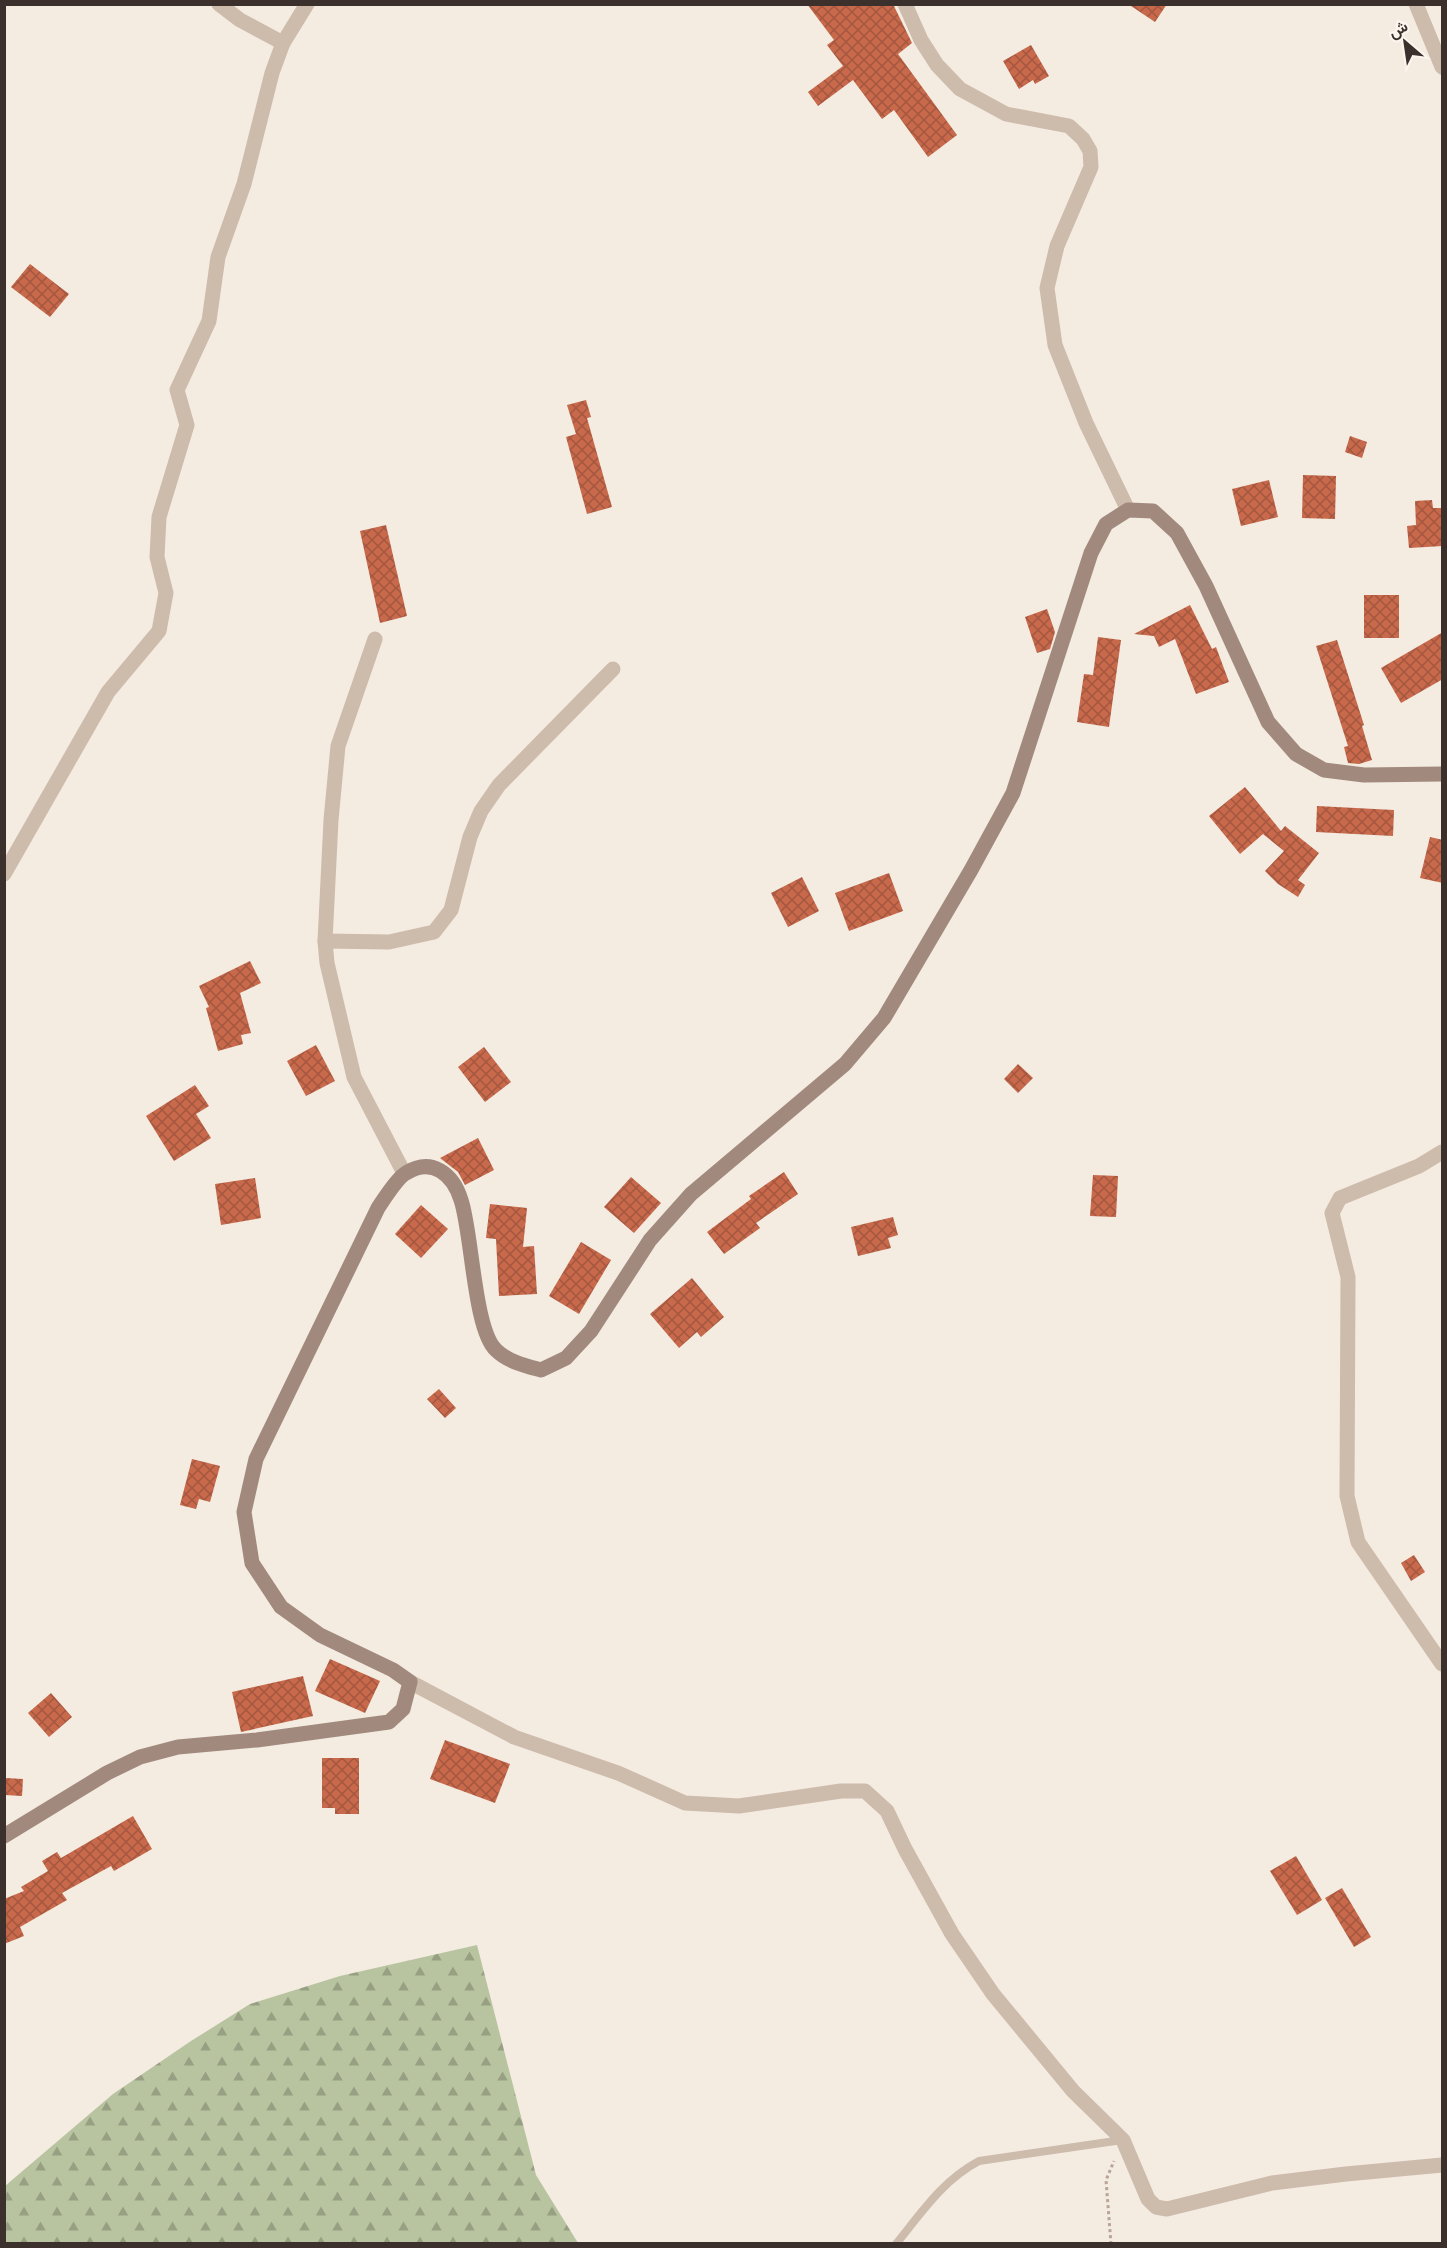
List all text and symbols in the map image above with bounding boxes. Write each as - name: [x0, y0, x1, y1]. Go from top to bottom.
- north arrow: [1375, 12, 1435, 72]
- text: ش: [1384, 15, 1411, 43]

